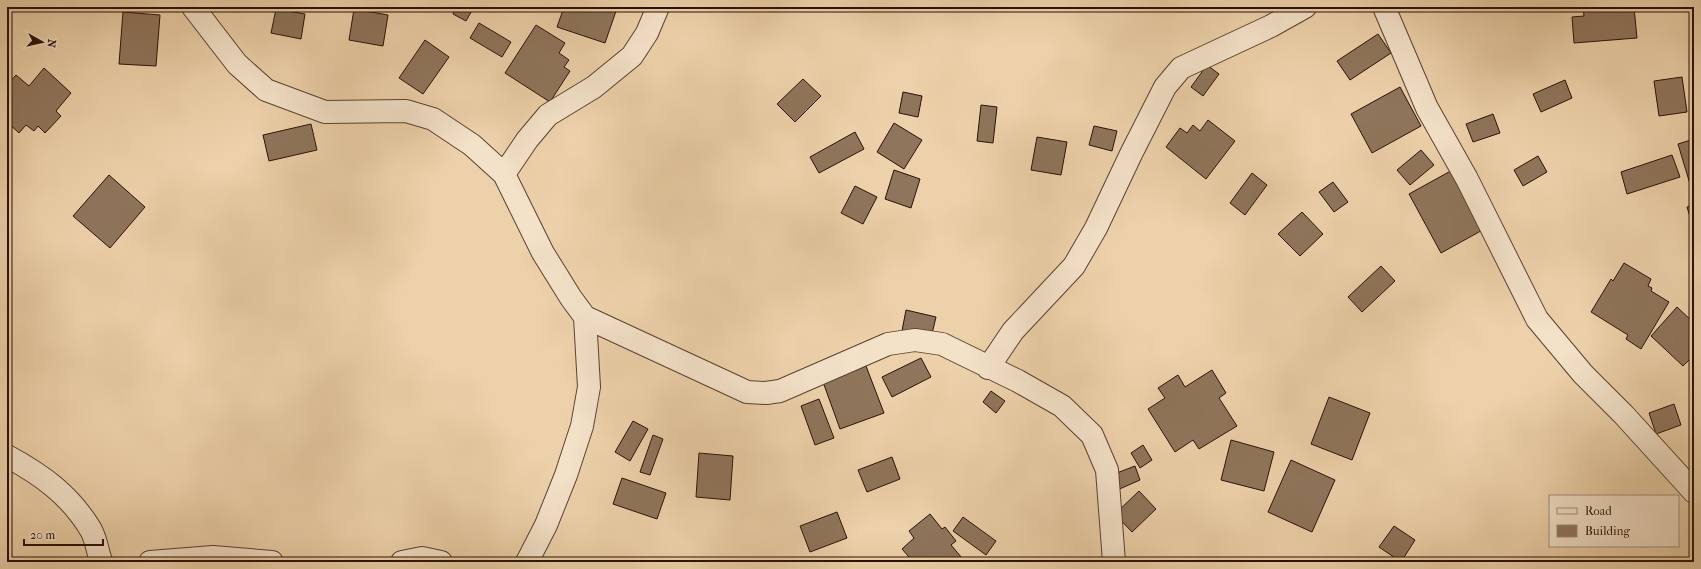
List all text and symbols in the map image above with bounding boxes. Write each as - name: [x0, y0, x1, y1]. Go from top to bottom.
- north arrow: [22, 22, 62, 62]
- text: N: [44, 38, 58, 49]
- legend: [1549, 495, 1679, 547]
- text: Road: [1585, 504, 1612, 518]
- scale bar: [24, 521, 103, 547]
- text: Building: [1585, 524, 1630, 538]
- text: 20 m: [30, 528, 55, 542]

